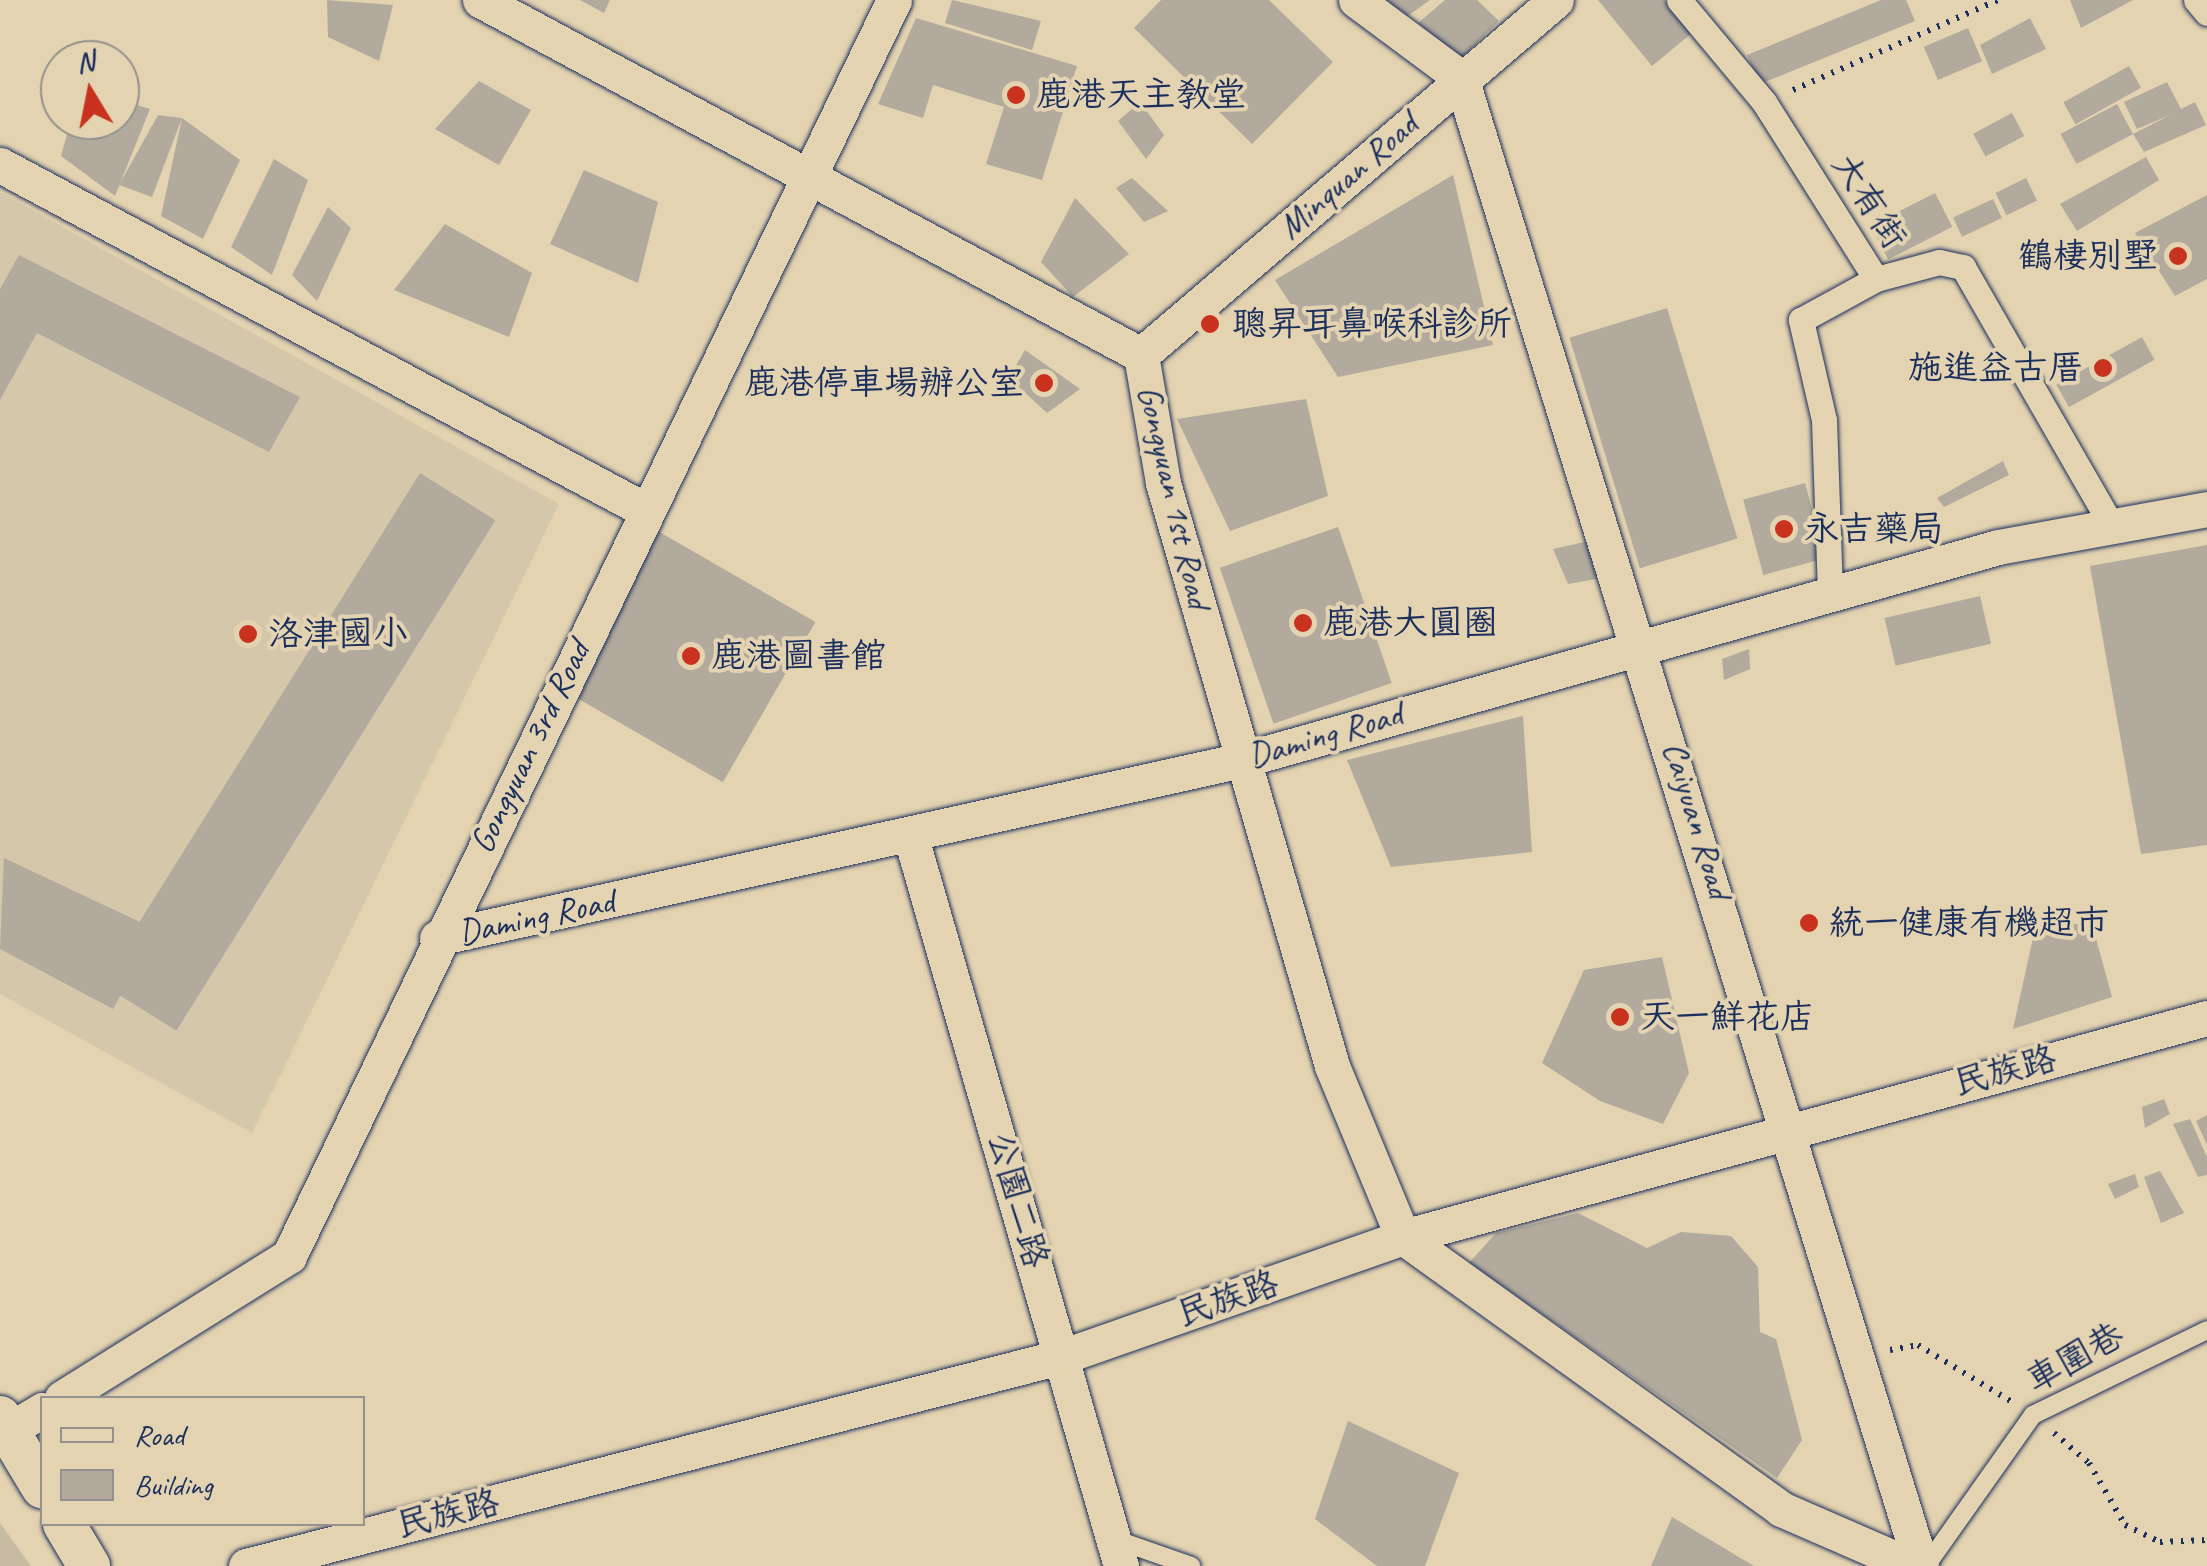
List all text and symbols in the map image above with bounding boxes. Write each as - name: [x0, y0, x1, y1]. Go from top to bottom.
- north arrow: [40, 40, 140, 140]
- text: N: [73, 43, 97, 81]
- place label: 鹿港天主教堂: [1036, 74, 1246, 116]
- marker: 鹿港天主教堂: [1005, 84, 1027, 106]
- street label: Minquan Road: [1270, 104, 1426, 248]
- street label: 大有街: [1823, 146, 1915, 256]
- place label: 鶴棲別墅: [2018, 235, 2158, 277]
- marker: 鶴棲別墅: [2167, 245, 2189, 267]
- place label: 聰昇耳鼻喉科診所: [1232, 303, 1512, 345]
- marker: 聰昇耳鼻喉科診所: [1197, 311, 1223, 337]
- place label: 施進益古厝: [1908, 347, 2083, 389]
- marker: 施進益古厝: [2092, 357, 2114, 379]
- place label: 鹿港停車場辦公室: [744, 362, 1024, 404]
- marker: 鹿港停車場辦公室: [1033, 372, 1055, 394]
- street label: Gongyuan 1st Road: [1128, 382, 1220, 612]
- place label: 永吉藥局: [1804, 508, 1944, 550]
- marker: 永吉藥局: [1773, 518, 1795, 540]
- place label: 鹿港大圓圈: [1323, 602, 1498, 644]
- marker: 鹿港大圓圈: [1292, 612, 1314, 634]
- place label: 洛津國小: [268, 613, 408, 655]
- marker: 洛津國小: [237, 623, 259, 645]
- street label: Gongyuan 3rd Road: [461, 634, 599, 860]
- place label: 鹿港圖書館: [711, 635, 886, 677]
- marker: 鹿港圖書館: [680, 645, 702, 667]
- street label: Daming Road: [1244, 693, 1406, 777]
- street label: Caiyuan Road: [1653, 737, 1741, 903]
- street label: Daming Road: [455, 880, 617, 954]
- place label: 統一健康有機超市: [1829, 902, 2109, 944]
- marker: 統一健康有機超市: [1798, 912, 1820, 934]
- place label: 天一鮮花店: [1640, 996, 1815, 1038]
- marker: 天一鮮花店: [1609, 1006, 1631, 1028]
- street label: 民族路: [1949, 1037, 2061, 1105]
- street label: 公園二路: [979, 1127, 1057, 1273]
- street label: 民族路: [1172, 1262, 1284, 1336]
- street label: 車圍巷: [2019, 1314, 2131, 1402]
- legend: [40, 1396, 365, 1526]
- text: Road: [134, 1416, 184, 1454]
- text: Building: [134, 1466, 213, 1504]
- street label: 民族路: [392, 1481, 504, 1547]

